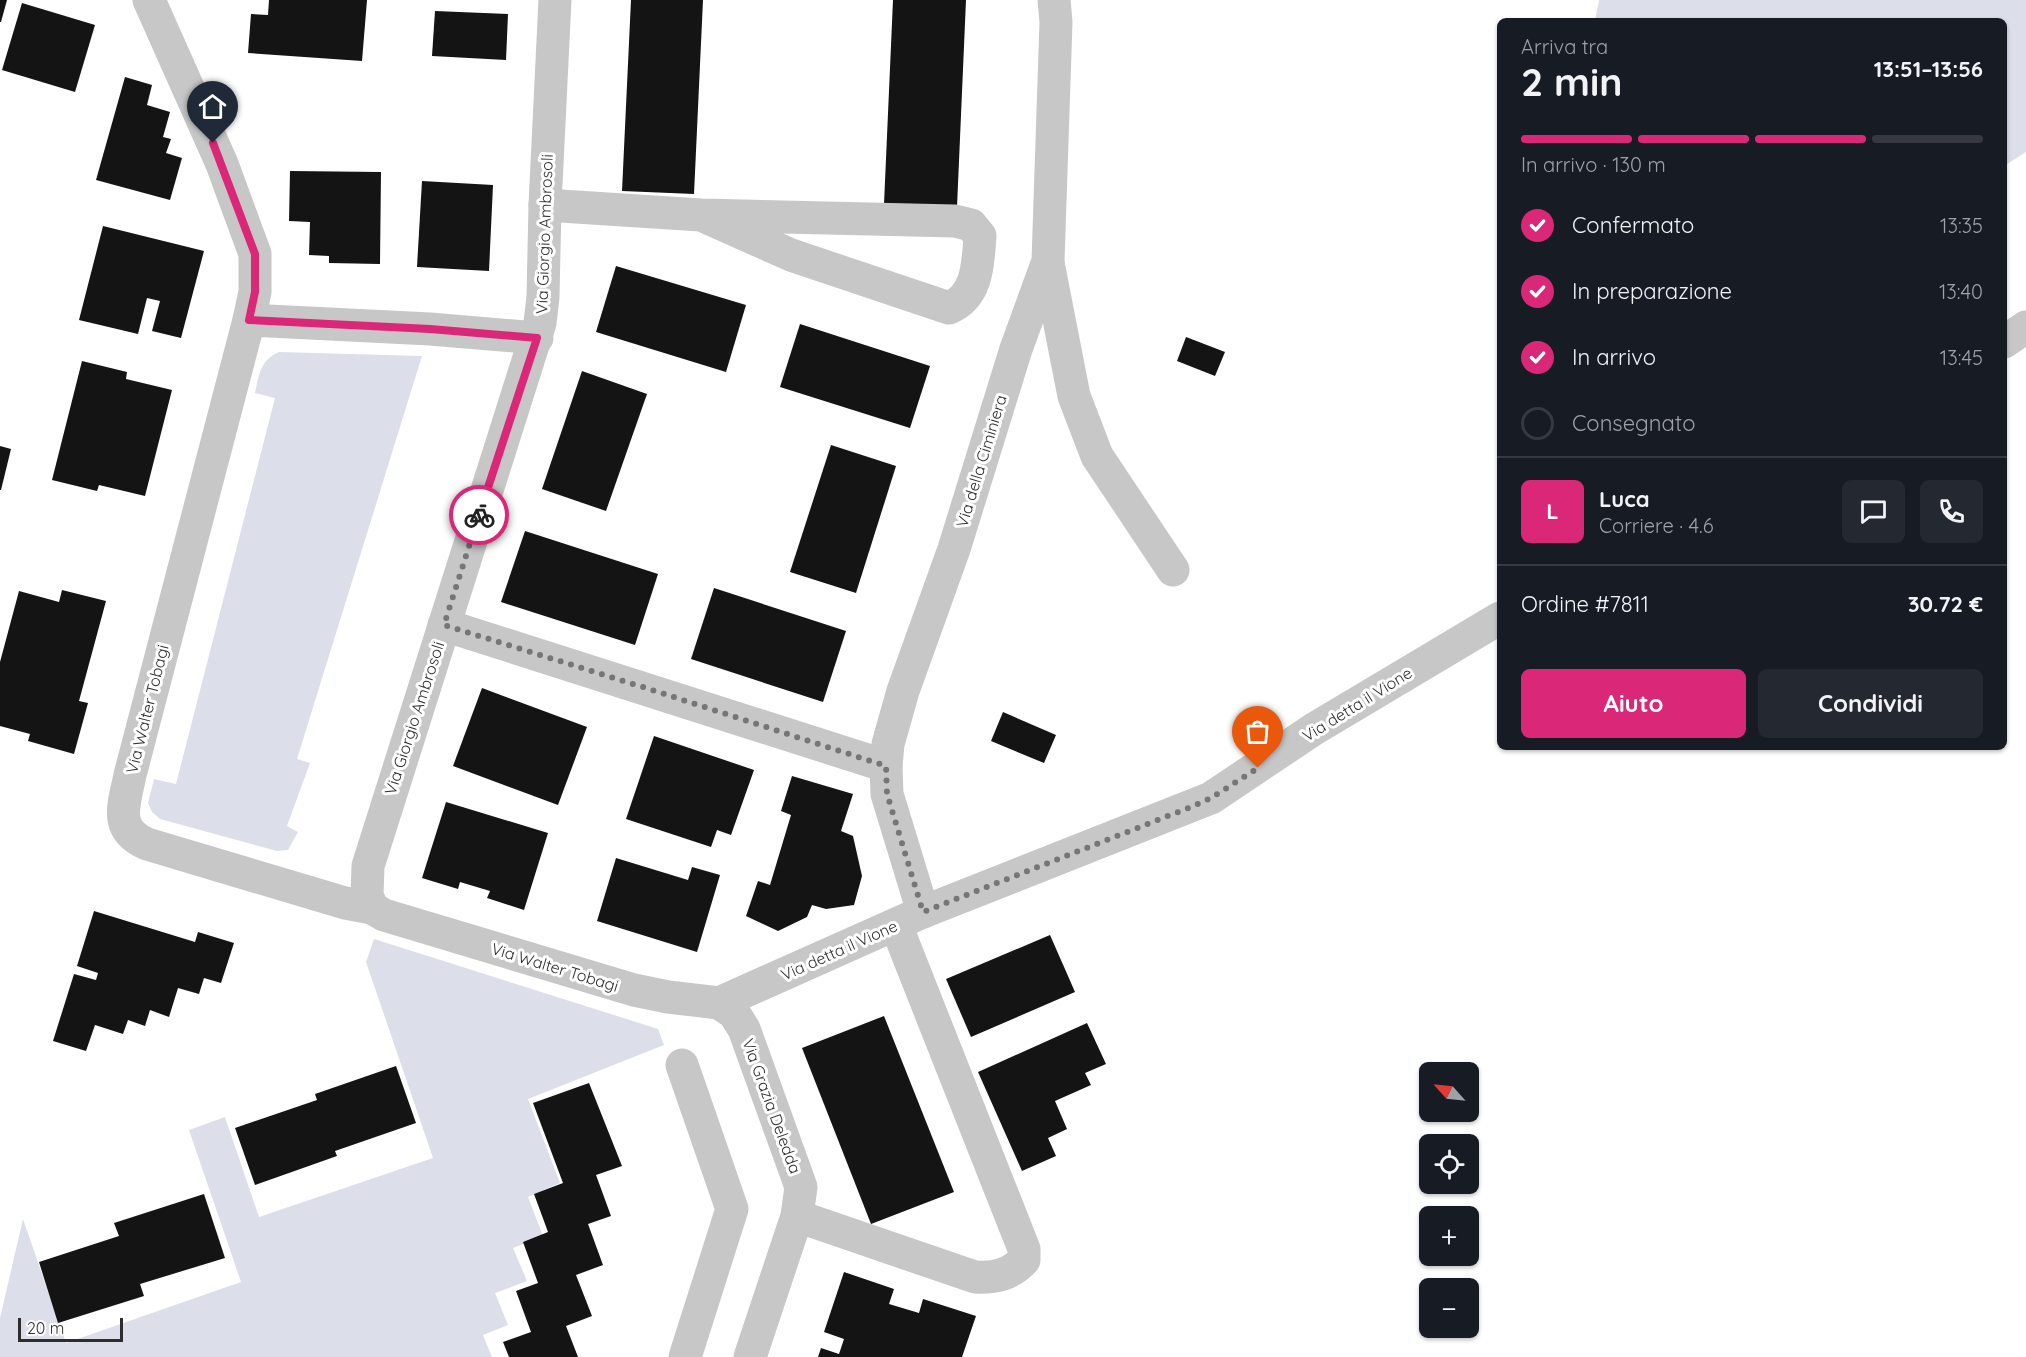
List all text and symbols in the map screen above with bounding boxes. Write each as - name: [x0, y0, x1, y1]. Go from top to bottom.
- text: Arriva tra: [1521, 34, 1608, 59]
- text: 13:51–13:56: [1874, 55, 1983, 83]
- text: 2 min: [1521, 57, 1623, 106]
- pin: [187, 81, 238, 143]
- icon: home: [196, 90, 229, 123]
- text: In arrivo · 130 m: [1521, 152, 1666, 177]
- street label: Via Giorgio Ambrosoli: [531, 154, 557, 314]
- icon: check: [1521, 209, 1554, 242]
- text: Confermato: [1572, 211, 1694, 239]
- text: 13:35: [1940, 213, 1983, 238]
- icon: check: [1521, 275, 1554, 308]
- text: In preparazione: [1572, 277, 1732, 305]
- text: 13:40: [1939, 279, 1983, 304]
- icon: check: [1521, 341, 1554, 374]
- text: In arrivo: [1572, 343, 1656, 371]
- text: 13:45: [1940, 345, 1983, 370]
- street label: Via della Ciminiera: [951, 392, 1011, 530]
- text: Consegnato: [1572, 409, 1695, 437]
- button: chat: [1842, 480, 1905, 543]
- button: phone: [1920, 480, 1983, 543]
- courier: [449, 485, 509, 545]
- text: Luca: [1599, 485, 1650, 513]
- text: L: [1546, 497, 1559, 525]
- icon: bike: [463, 499, 496, 532]
- text: Corriere · 4.6: [1599, 513, 1713, 538]
- text: Ordine #7811: [1521, 590, 1649, 618]
- text: 30.72 €: [1908, 590, 1983, 618]
- street label: Via Giorgio Ambrosoli: [380, 639, 448, 797]
- street label: Via Walter Tobagi: [121, 643, 173, 775]
- street label: Via detta il Vione: [1299, 662, 1415, 746]
- button: Aiuto: [1521, 669, 1746, 738]
- button: Condividi: [1758, 669, 1983, 738]
- pin: [1232, 706, 1283, 768]
- icon: bag: [1241, 715, 1274, 748]
- street label: Via detta il Vione: [778, 915, 900, 985]
- street label: Via Walter Tobagi: [489, 938, 621, 996]
- street label: Via Grazia Deledda: [738, 1036, 806, 1176]
- north arrow: [1419, 1062, 1479, 1122]
- map controls: [1419, 1062, 1479, 1338]
- button: locate: [1419, 1134, 1479, 1194]
- button: +: [1419, 1206, 1479, 1266]
- button: −: [1419, 1278, 1479, 1338]
- scale bar: [18, 1315, 123, 1342]
- text: 20 m: [27, 1318, 64, 1338]

